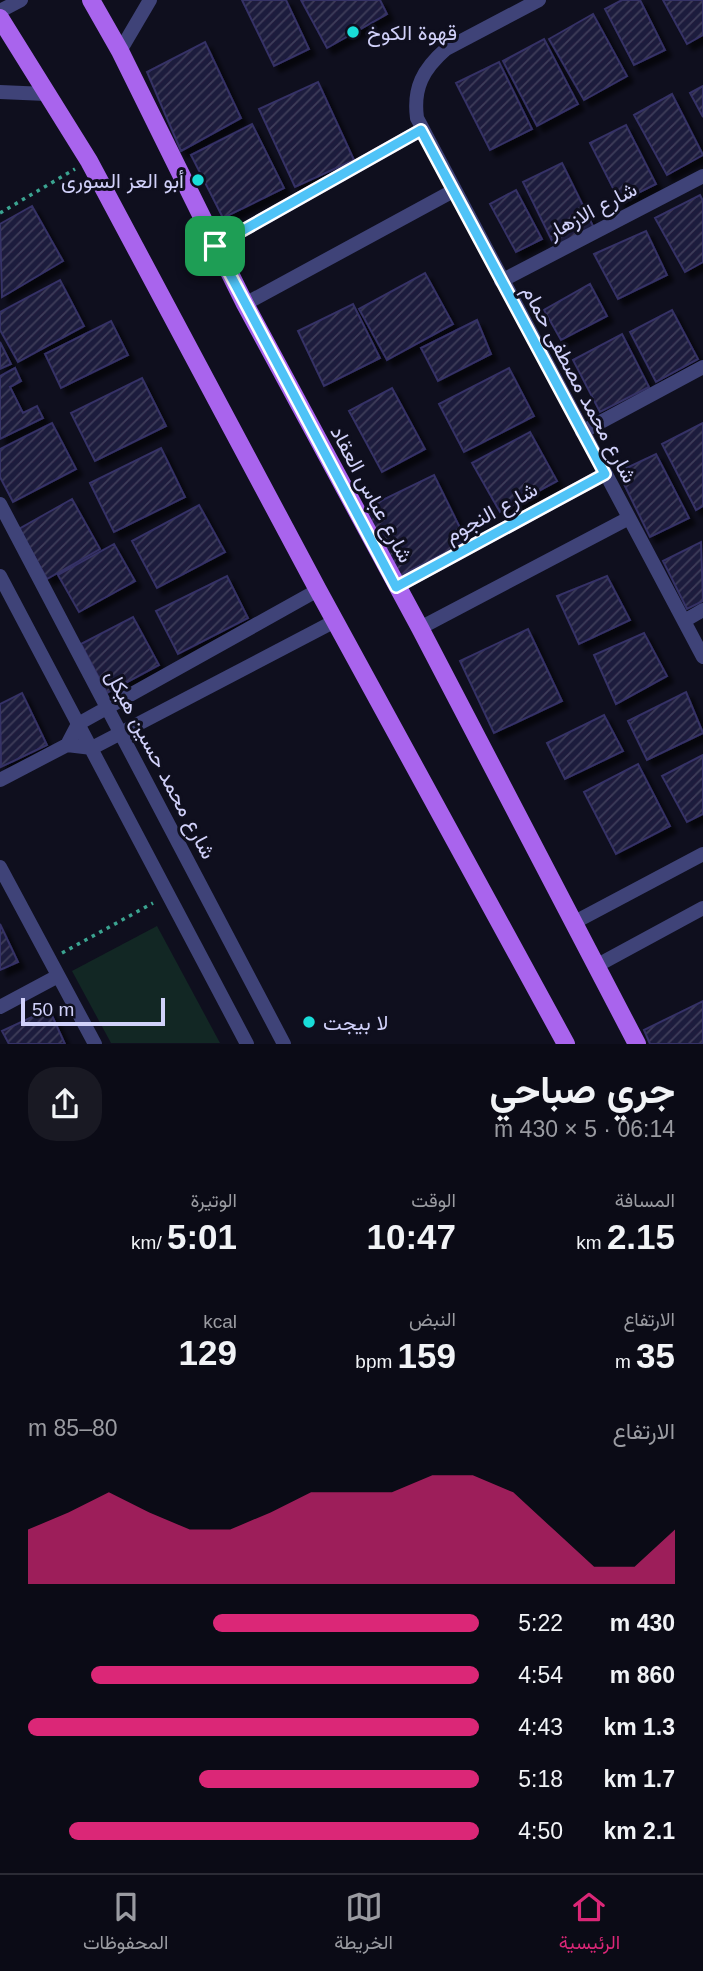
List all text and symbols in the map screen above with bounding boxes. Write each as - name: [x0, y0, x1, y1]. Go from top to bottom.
- place label: قهوة الكوخ: [367, 21, 457, 47]
- marker: قهوة الكوخ: [345, 24, 361, 40]
- place label: أبو العز السورى: [61, 169, 184, 194]
- marker: أبو العز السورى: [190, 172, 206, 188]
- street label: شارع الازهار: [543, 177, 642, 246]
- pin: [185, 216, 245, 276]
- icon: arrive: [196, 227, 234, 265]
- street label: شارع محمد مصطفى حمام: [516, 281, 642, 488]
- street label: شارع عباس العقاد: [324, 422, 418, 568]
- street label: شارع النجوم: [441, 477, 543, 549]
- street label: شارع محمد حسين هيكل: [99, 666, 221, 864]
- scale bar: [21, 994, 164, 1026]
- text: 50 m: [32, 999, 74, 1020]
- place label: لا بيجت: [323, 1011, 388, 1035]
- marker: لا بيجت: [301, 1014, 317, 1030]
- button: share: [28, 1067, 102, 1141]
- text: جري صباحي: [489, 1069, 675, 1111]
- text: 06:14 · 5 × 430 m: [494, 1116, 675, 1142]
- text: الوتيرة: [191, 1190, 237, 1211]
- text: الوقت: [411, 1190, 456, 1211]
- text: المسافة: [615, 1190, 675, 1211]
- text: 5:01: [167, 1217, 237, 1256]
- text: 10:47: [366, 1217, 456, 1256]
- text: 2.15: [607, 1217, 675, 1256]
- text: /km: [131, 1232, 167, 1253]
- text: km: [576, 1232, 607, 1253]
- text: النبض: [409, 1309, 456, 1330]
- text: الارتفاع: [623, 1309, 675, 1330]
- text: kcal: [203, 1311, 237, 1332]
- text: 129: [179, 1333, 237, 1372]
- text: 159: [398, 1336, 456, 1375]
- text: 35: [636, 1336, 675, 1375]
- text: bpm: [355, 1351, 398, 1372]
- text: m: [615, 1351, 636, 1372]
- text: 80–85 m: [28, 1415, 118, 1441]
- text: الارتفاع: [613, 1418, 675, 1444]
- text: 5:22: [518, 1610, 563, 1636]
- text: 430 m: [610, 1610, 675, 1636]
- text: 4:54: [518, 1662, 563, 1688]
- text: 860 m: [610, 1662, 675, 1688]
- text: 4:43: [518, 1714, 563, 1740]
- text: 1.3 km: [603, 1714, 675, 1740]
- text: 5:18: [518, 1766, 563, 1792]
- text: 1.7 km: [603, 1766, 675, 1792]
- text: 4:50: [518, 1818, 563, 1844]
- text: 2.1 km: [603, 1818, 675, 1844]
- tab: المحفوظات: [83, 1888, 168, 1959]
- tab: الخريطة: [334, 1888, 393, 1959]
- tab: الرئيسية: [559, 1888, 620, 1959]

